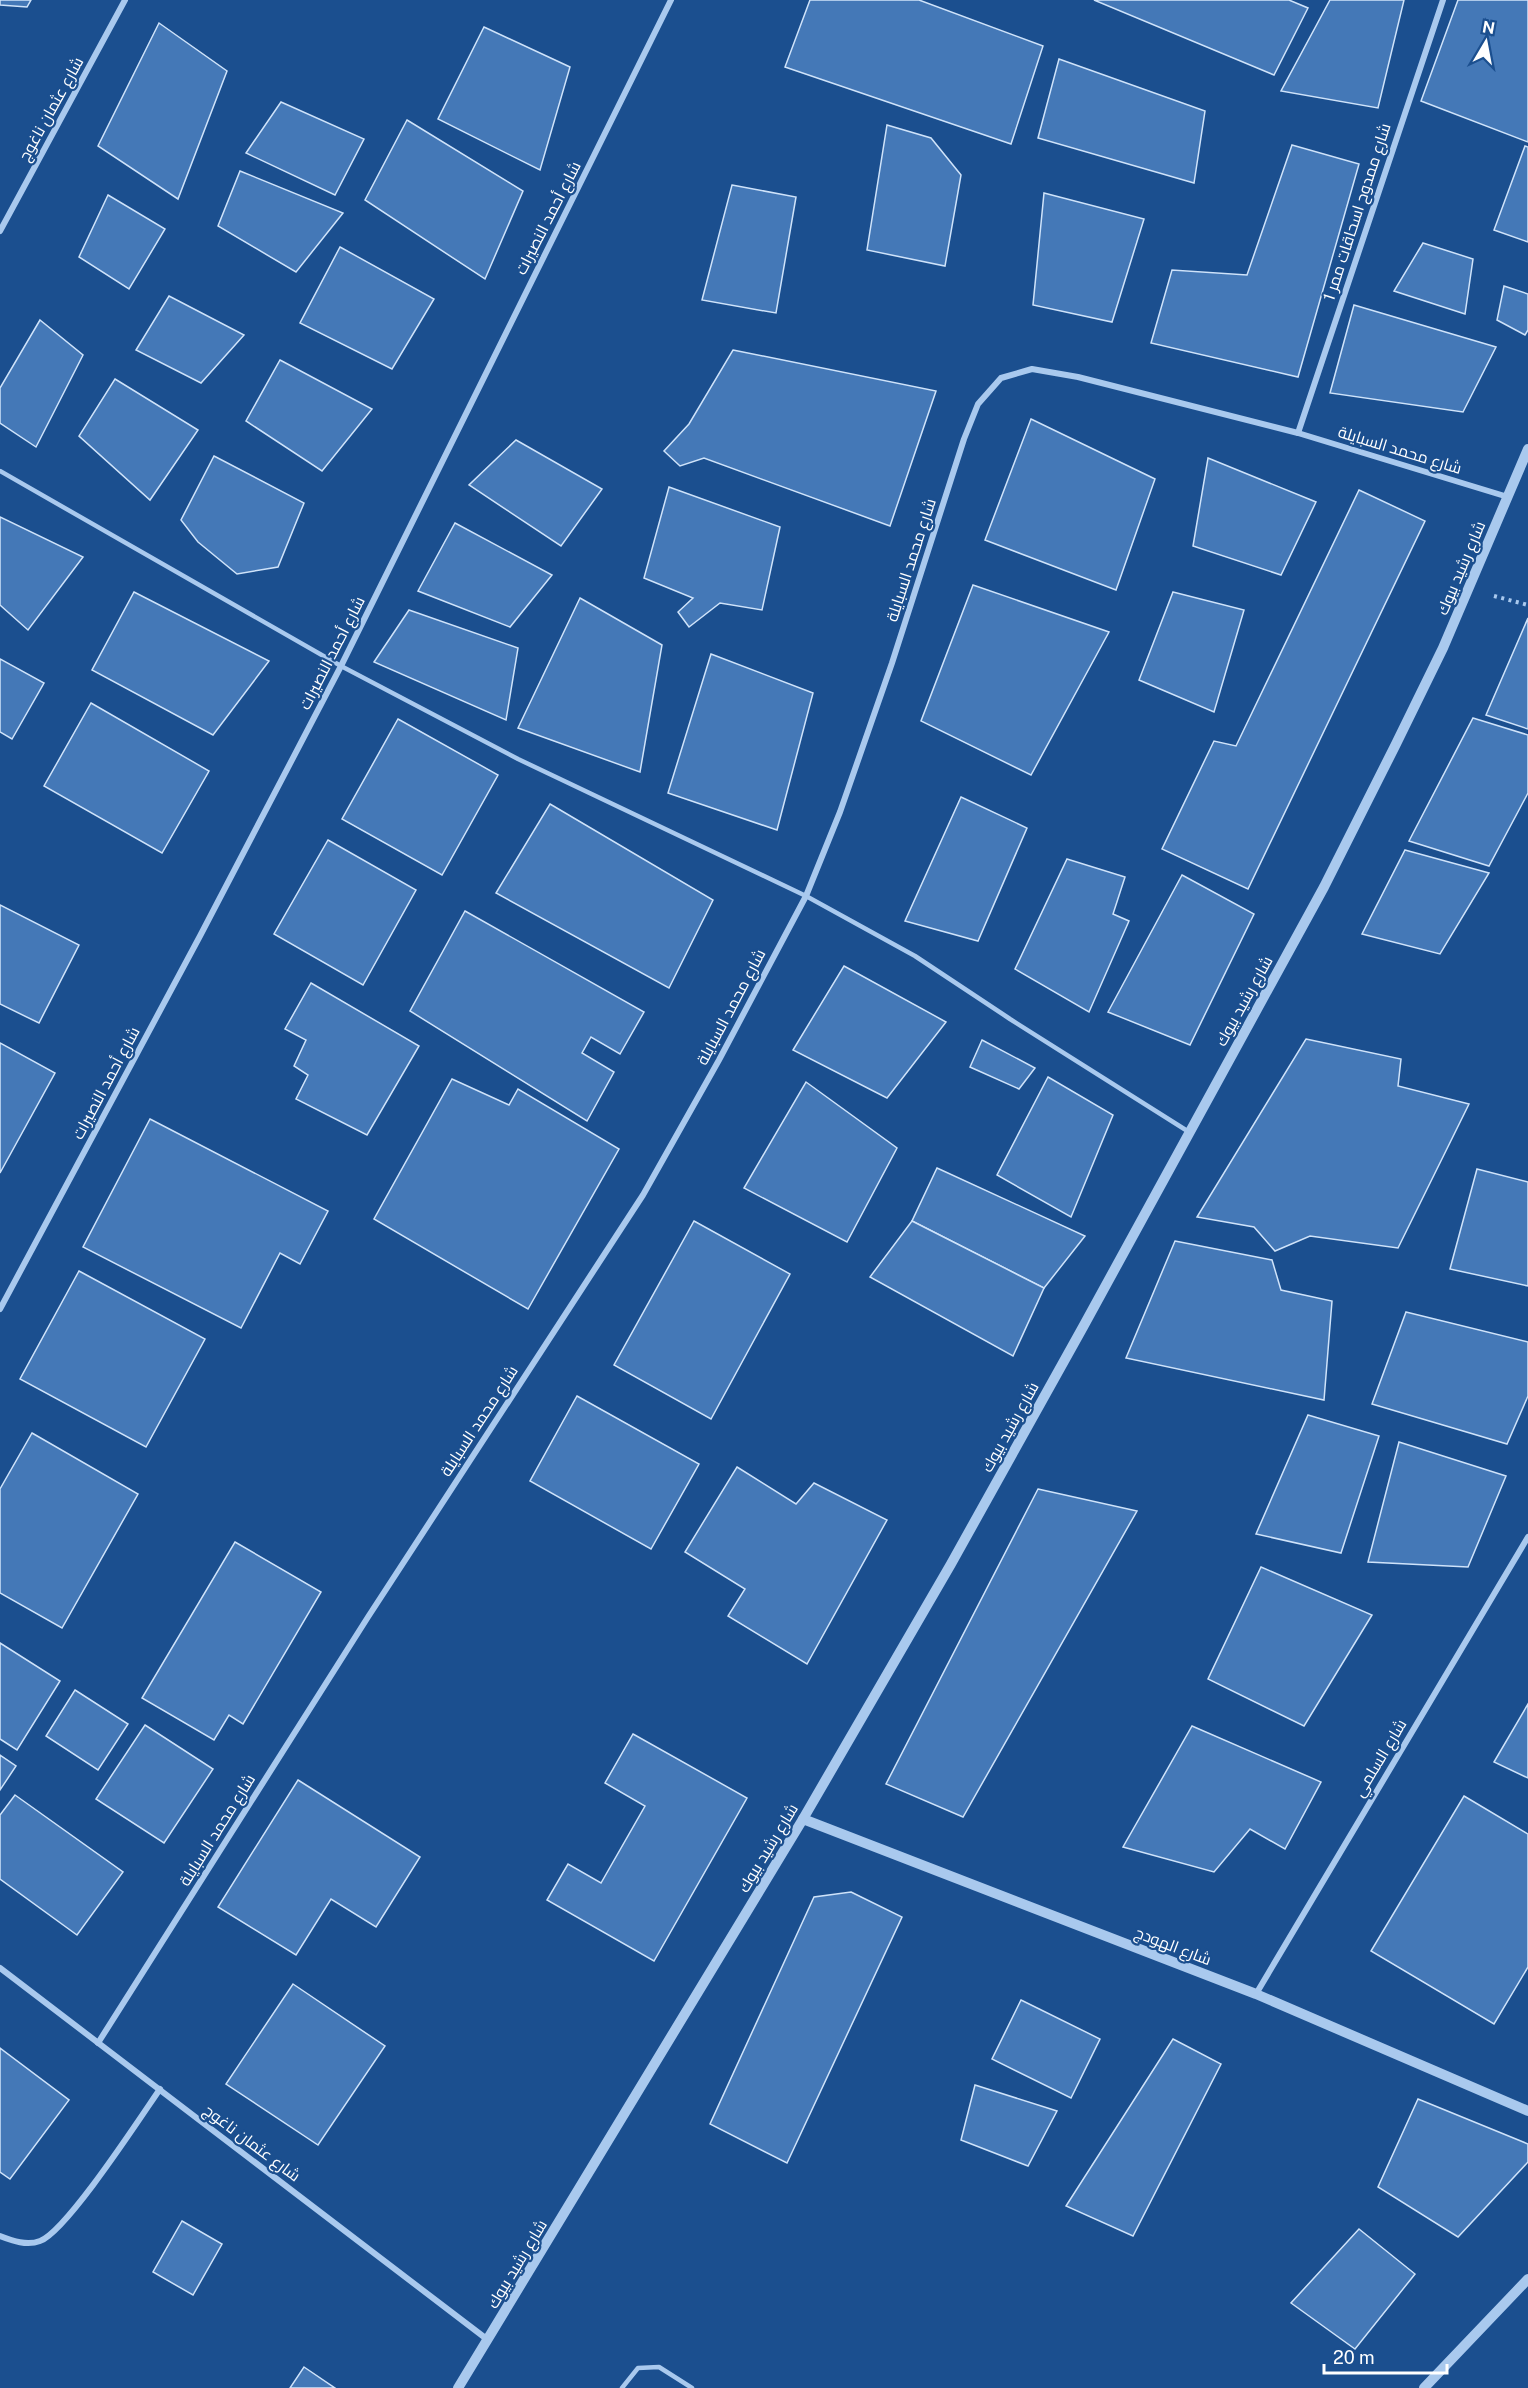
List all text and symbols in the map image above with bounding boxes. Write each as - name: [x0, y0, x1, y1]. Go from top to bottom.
- north arrow: [1456, 12, 1516, 72]
- text: N: [1481, 17, 1496, 38]
- street label: شارع عثمان ناغوج: [15, 54, 89, 165]
- street label: شارع ممدوح اسحاقات ممر 1: [1319, 121, 1397, 304]
- street label: شارع أحمد النصيرات: [511, 158, 587, 279]
- street label: شارع محمد السبايلة: [1335, 422, 1464, 480]
- street label: شارع محمد السبايلة: [882, 496, 942, 625]
- street label: شارع رشيد بيوك: [1433, 518, 1491, 619]
- street label: شارع أحمد النصيرات: [295, 593, 371, 714]
- street label: شارع محمد السبايلة: [692, 946, 771, 1069]
- street label: شارع رشيد بيوك: [1211, 953, 1278, 1050]
- street label: شارع أحمد النصيرات: [68, 1023, 145, 1144]
- street label: شارع محمد السبايلة: [436, 1362, 524, 1481]
- street label: شارع رشيد بيوك: [977, 1379, 1044, 1476]
- street label: شارع السلمي: [1349, 1716, 1414, 1802]
- street label: شارع محمد السبايلة: [175, 1771, 261, 1891]
- street label: شارع رشيد بيوك: [734, 1800, 804, 1897]
- street label: شارع الهودج: [1131, 1923, 1214, 1971]
- street label: شارع عثمان ناغوج: [199, 2100, 304, 2187]
- street label: شارع رشيد بيوك: [483, 2216, 553, 2313]
- scale bar: [1324, 2337, 1447, 2375]
- text: 20 m: [1333, 2347, 1375, 2368]

